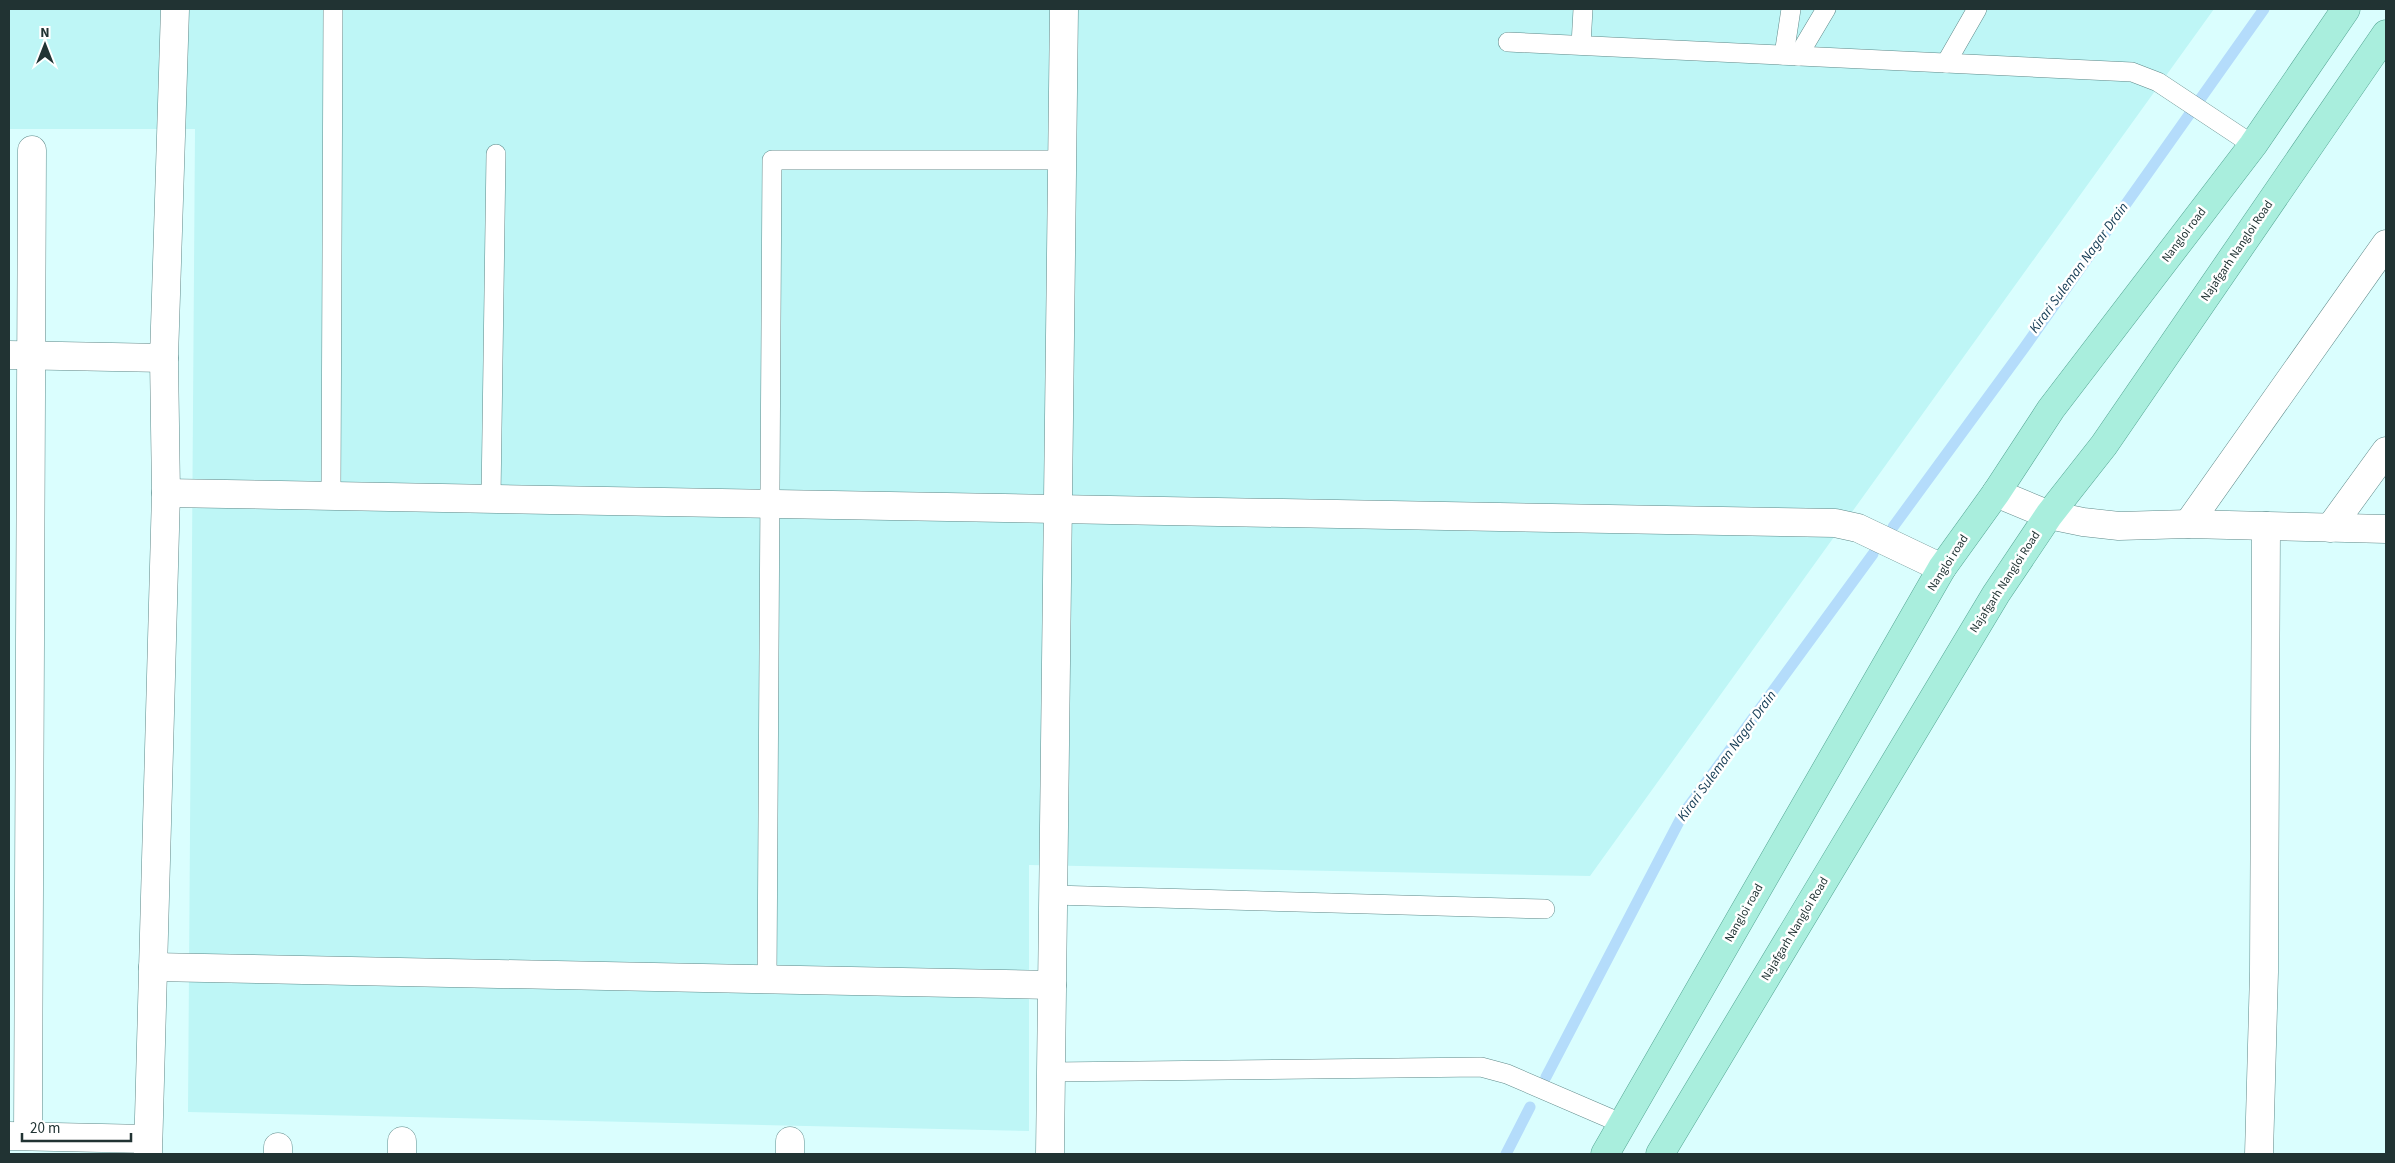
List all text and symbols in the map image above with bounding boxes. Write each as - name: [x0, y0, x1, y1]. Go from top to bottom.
- north arrow: [20, 20, 70, 70]
- text: N: [40, 23, 50, 43]
- street label: Najafgarh Nangloi Road: [2197, 197, 2277, 305]
- water label: Kirari Suleman Nagar Drain: [2025, 198, 2133, 338]
- street label: Nangloi road: [2158, 204, 2210, 266]
- street label: Najafgarh Nangloi Road: [1966, 528, 2044, 636]
- street label: Nangloi road: [1923, 531, 1973, 595]
- water label: Kirari Suleman Nagar Drain: [1673, 686, 1781, 826]
- street label: Najafgarh Nangloi Road: [1757, 874, 1833, 984]
- street label: Nangloi road: [1721, 881, 1767, 945]
- scale bar: [22, 1110, 131, 1142]
- text: 20 m: [30, 1118, 60, 1139]

